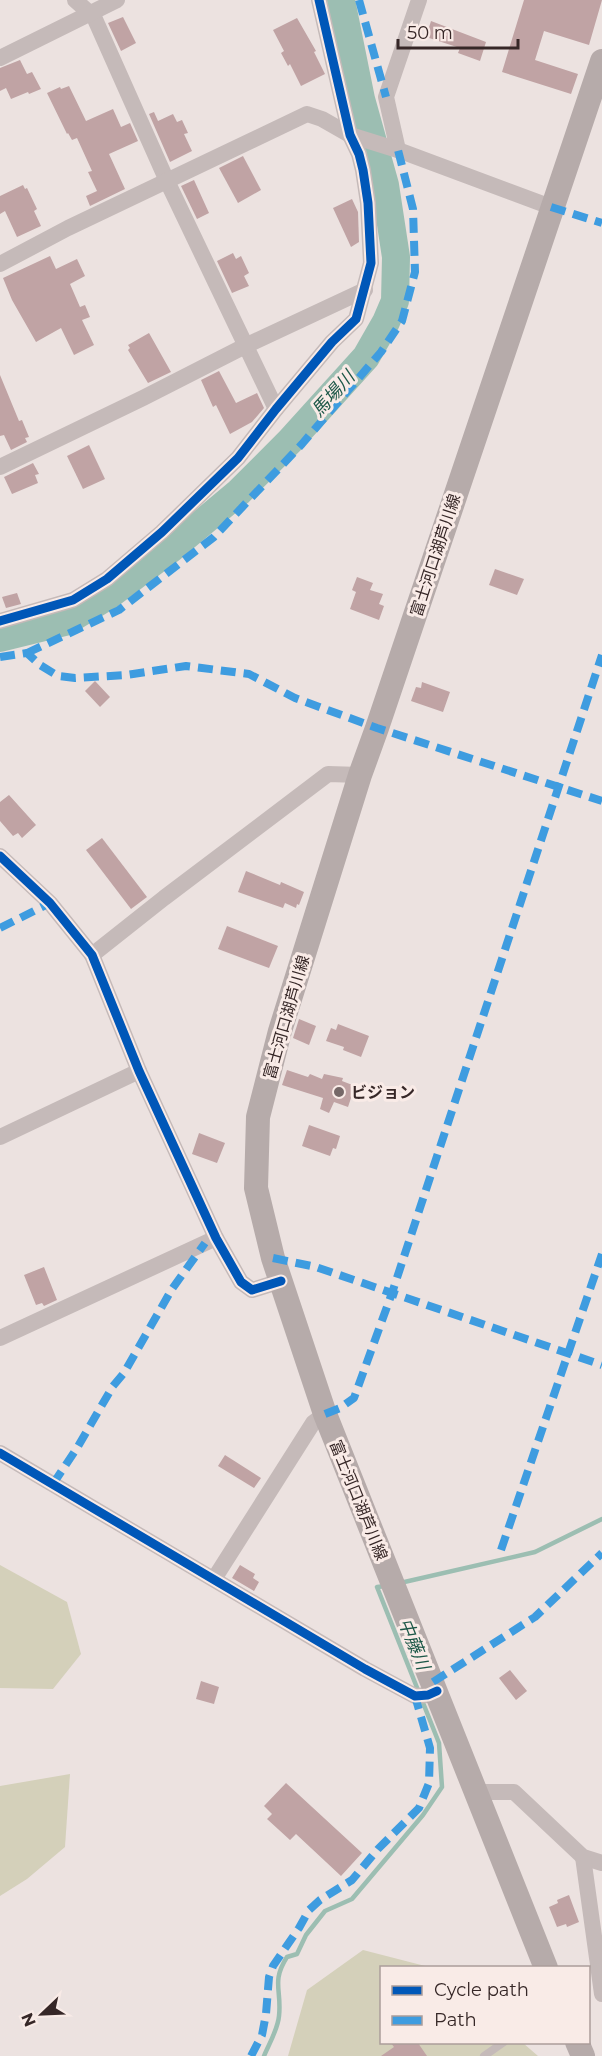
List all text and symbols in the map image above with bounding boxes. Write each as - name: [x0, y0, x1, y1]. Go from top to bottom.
- scale bar: [398, 12, 518, 50]
- text: 50 m: [407, 22, 453, 44]
- water label: 馬場川: [307, 365, 361, 421]
- street label: 富士河口湖芦川線: [407, 491, 464, 619]
- street label: 富士河口湖芦川線: [260, 953, 313, 1081]
- place label: ビジョン: [351, 1083, 415, 1102]
- marker: ビジョン: [332, 1085, 346, 1099]
- street label: 富士河口湖芦川線: [326, 1437, 391, 1563]
- water label: 中藤川: [394, 1615, 435, 1675]
- legend: [380, 1966, 590, 2044]
- text: Cycle path: [434, 1979, 529, 2001]
- north arrow: [12, 1984, 72, 2044]
- text: Path: [434, 2009, 477, 2031]
- text: N: [17, 2010, 40, 2029]

